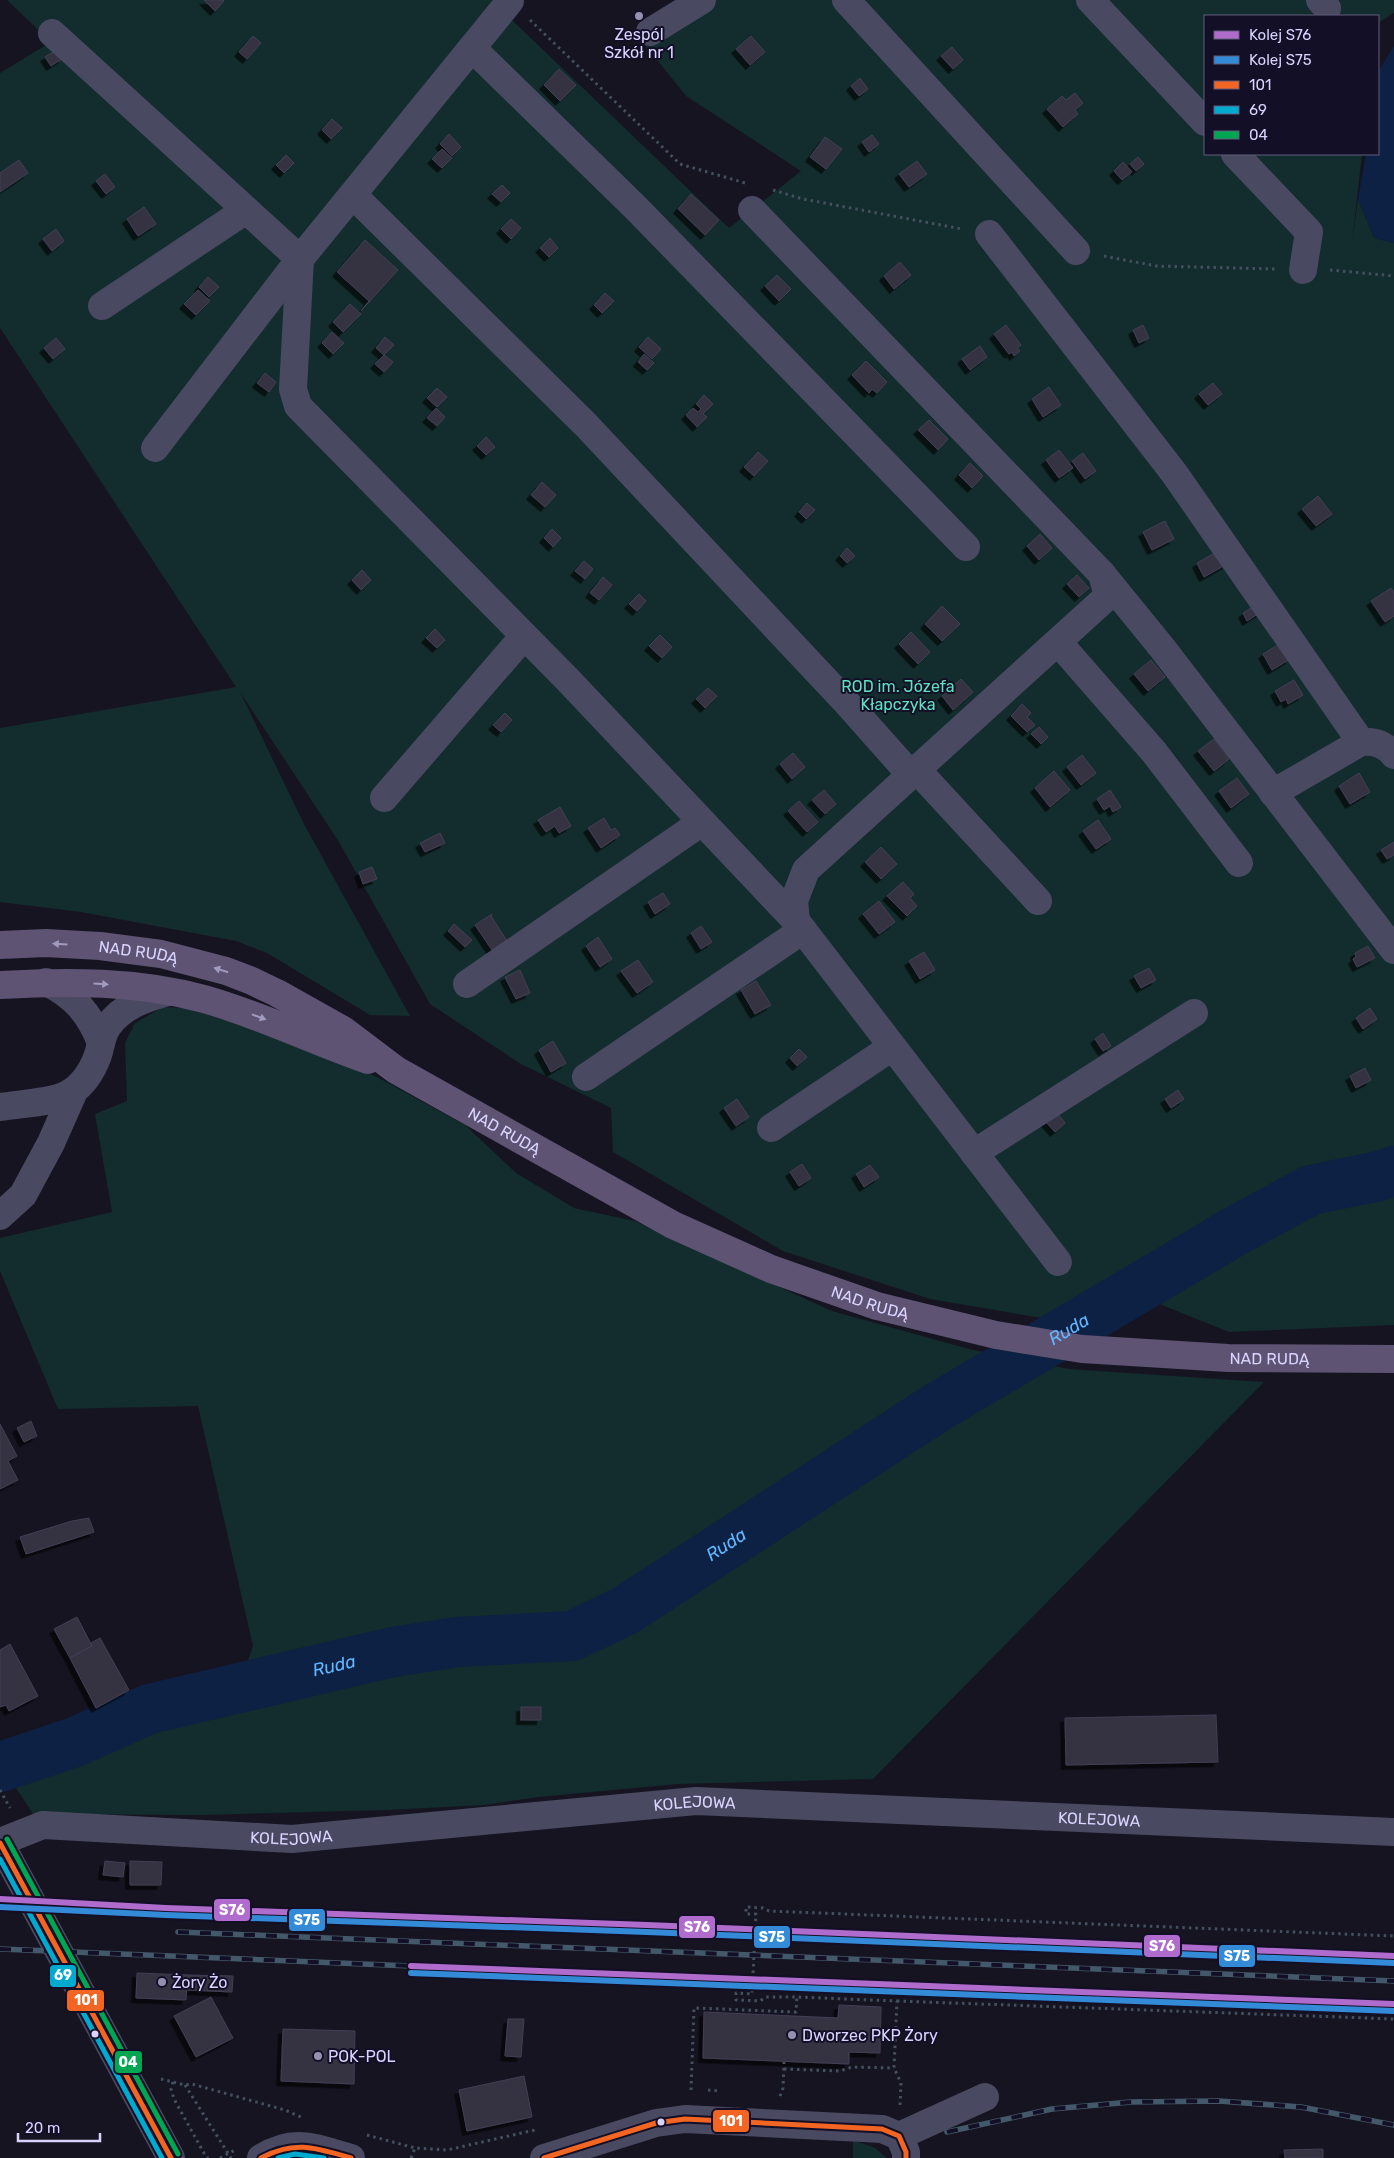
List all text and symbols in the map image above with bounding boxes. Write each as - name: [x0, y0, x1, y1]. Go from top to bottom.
- marker: Zespól Szkół nr 1: [633, 10, 645, 22]
- legend: [1204, 15, 1379, 155]
- place label: Zespól Szkół nr 1: [604, 25, 674, 62]
- text: Kolej S76: [1249, 26, 1311, 44]
- text: Kolej S75: [1249, 51, 1312, 69]
- text: 101: [1249, 76, 1271, 94]
- text: 69: [1249, 101, 1267, 119]
- text: 04: [1249, 126, 1268, 144]
- park label: ROD im. Józefa Kłapczyka: [841, 677, 955, 714]
- street label: NAD RUDĄ: [98, 937, 180, 969]
- one-way arrow: [52, 940, 68, 948]
- one-way arrow: [214, 965, 229, 973]
- one-way arrow: [93, 980, 109, 988]
- one-way arrow: [252, 1014, 267, 1021]
- street label: NAD RUDĄ: [465, 1103, 544, 1160]
- street label: NAD RUDĄ: [829, 1282, 911, 1324]
- water label: Ruda: [1044, 1309, 1094, 1350]
- street label: NAD RUDĄ: [1229, 1349, 1310, 1369]
- water label: Ruda: [702, 1523, 751, 1566]
- water label: Ruda: [310, 1650, 358, 1682]
- street label: KOLEJOWA: [653, 1792, 737, 1815]
- street label: KOLEJOWA: [1057, 1808, 1141, 1831]
- street label: KOLEJOWA: [250, 1826, 334, 1849]
- line badge: S76: [213, 1898, 251, 1922]
- text: S76: [219, 1902, 245, 1919]
- line badge: S75: [288, 1908, 326, 1932]
- text: S75: [294, 1912, 320, 1929]
- line badge: S76: [678, 1915, 716, 1939]
- text: S76: [684, 1919, 710, 1936]
- line badge: S75: [753, 1925, 791, 1949]
- text: S75: [759, 1929, 785, 1946]
- line badge: S76: [1143, 1934, 1181, 1958]
- text: S76: [1149, 1938, 1175, 1955]
- line badge: S75: [1218, 1944, 1256, 1968]
- text: S75: [1224, 1948, 1250, 1965]
- line badge: 69: [49, 1964, 77, 1988]
- text: 69: [54, 1967, 72, 1984]
- place label: Żory Żo: [172, 1973, 227, 1992]
- marker: Żory Żo: [156, 1976, 168, 1988]
- line badge: 101: [66, 1989, 105, 2012]
- text: 101: [74, 1992, 98, 2009]
- place label: Dworzec PKP Żory: [802, 2026, 938, 2045]
- unlabelled marker: [90, 2029, 100, 2039]
- marker: Dworzec PKP Żory: [786, 2029, 798, 2041]
- place label: POK-POL: [328, 2047, 396, 2066]
- line badge: 04: [114, 2050, 143, 2074]
- marker: POK-POL: [312, 2050, 324, 2062]
- text: 04: [118, 2054, 138, 2071]
- line badge: 101: [712, 2109, 750, 2133]
- scale bar: [18, 2110, 100, 2142]
- text: 101: [719, 2113, 743, 2130]
- unlabelled marker: [656, 2117, 666, 2127]
- text: 20 m: [25, 2119, 60, 2137]

